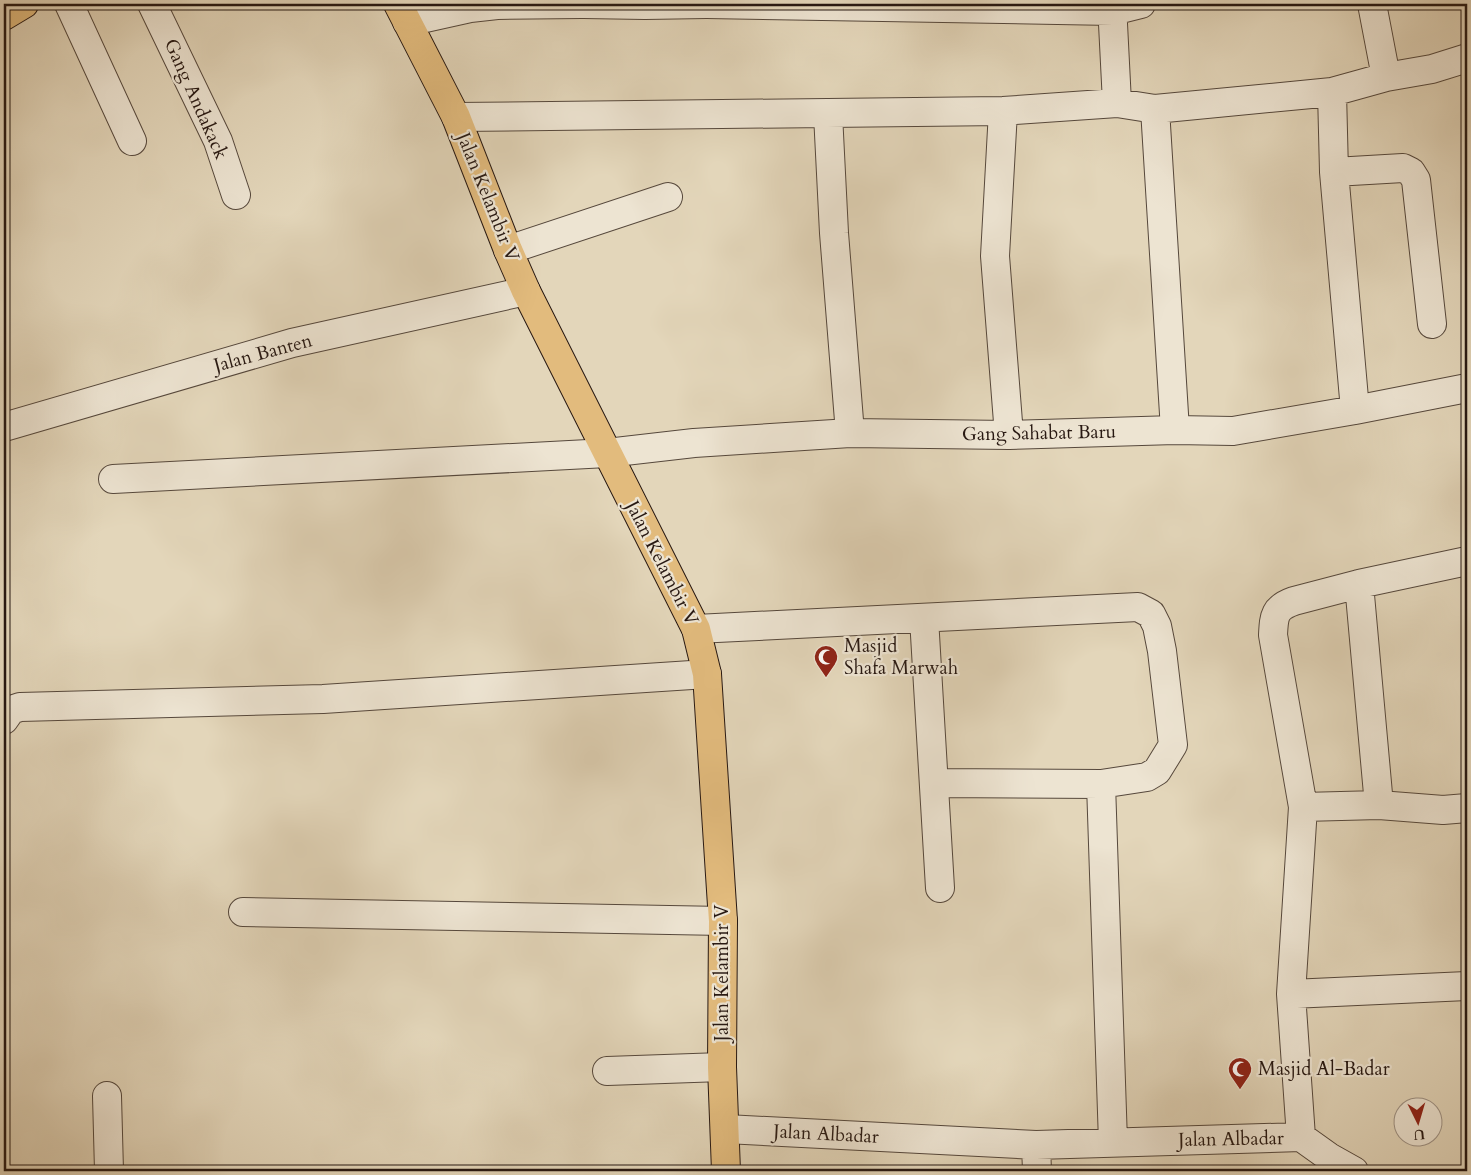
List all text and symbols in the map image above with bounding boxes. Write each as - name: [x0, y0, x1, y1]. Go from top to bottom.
- street label: Gang Andakack: [158, 34, 235, 164]
- street label: Jalan Kelambir V: [449, 126, 526, 265]
- street label: Jalan Banten: [208, 327, 315, 379]
- street label: Gang Sahabat Baru: [962, 419, 1116, 447]
- street label: Jalan Kelambir V: [618, 493, 705, 630]
- place label: Masjid Shafa Marwah: [844, 633, 959, 681]
- mosque icon: Masjid Shafa Marwah: [813, 644, 839, 678]
- street label: Jalan Kelambir V: [709, 904, 735, 1045]
- mosque icon: Masjid Al-Badar: [1227, 1056, 1253, 1090]
- place label: Masjid Al-Badar: [1258, 1056, 1390, 1082]
- north arrow: [1394, 1098, 1444, 1148]
- street label: Jalan Albadar: [770, 1118, 879, 1150]
- text: U: [1412, 1124, 1426, 1144]
- street label: Jalan Albadar: [1175, 1125, 1284, 1153]

